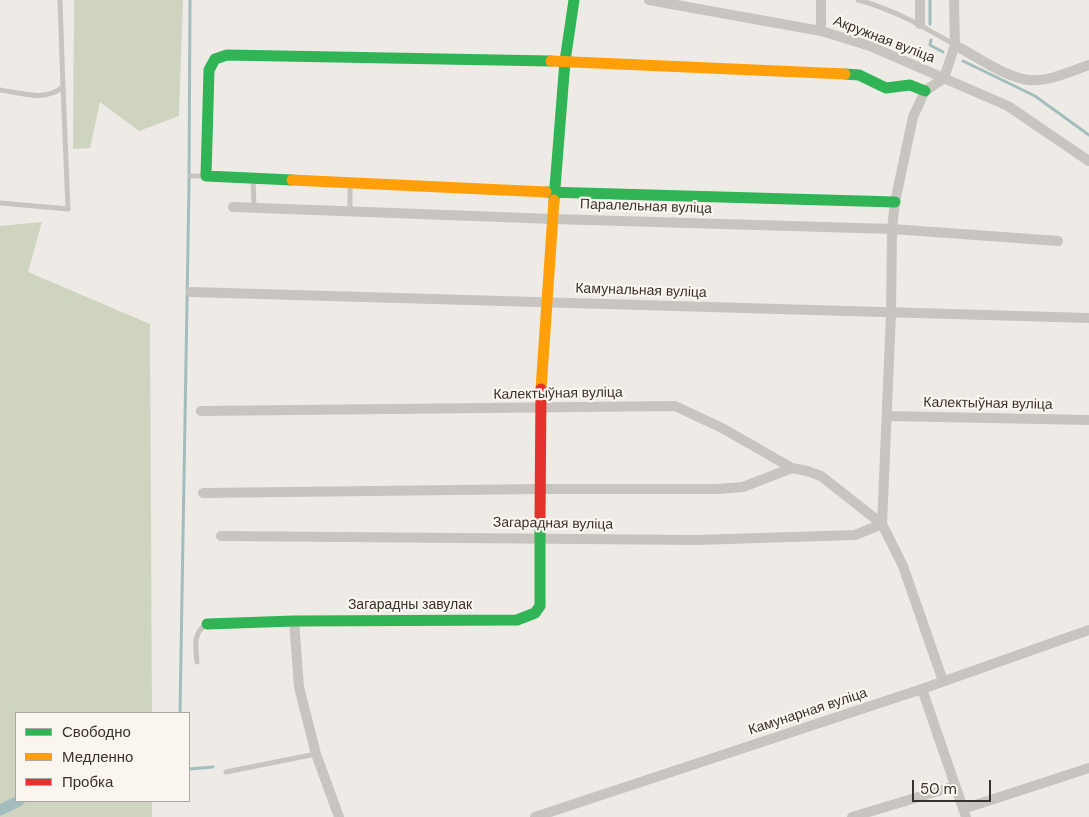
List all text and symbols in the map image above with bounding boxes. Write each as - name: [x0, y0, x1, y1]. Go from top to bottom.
- street label: Акружная вуліца: [831, 13, 937, 67]
- street label: Паралельная вуліца: [580, 196, 712, 218]
- street label: Камунальная вуліца: [575, 280, 707, 302]
- street label: Калектыўная вуліца: [493, 384, 623, 404]
- street label: Калектыўная вуліца: [923, 394, 1053, 414]
- street label: Загарадная вуліца: [493, 515, 613, 533]
- street label: Загарадны завулак: [348, 597, 472, 613]
- street label: Камунарная вуліца: [747, 685, 869, 739]
- legend: [15, 712, 190, 802]
- text: Свободно: [62, 722, 131, 742]
- text: Медленно: [62, 747, 133, 767]
- scale bar: [914, 770, 993, 802]
- text: Пробка: [62, 772, 113, 792]
- text: 50 m: [920, 779, 957, 799]

